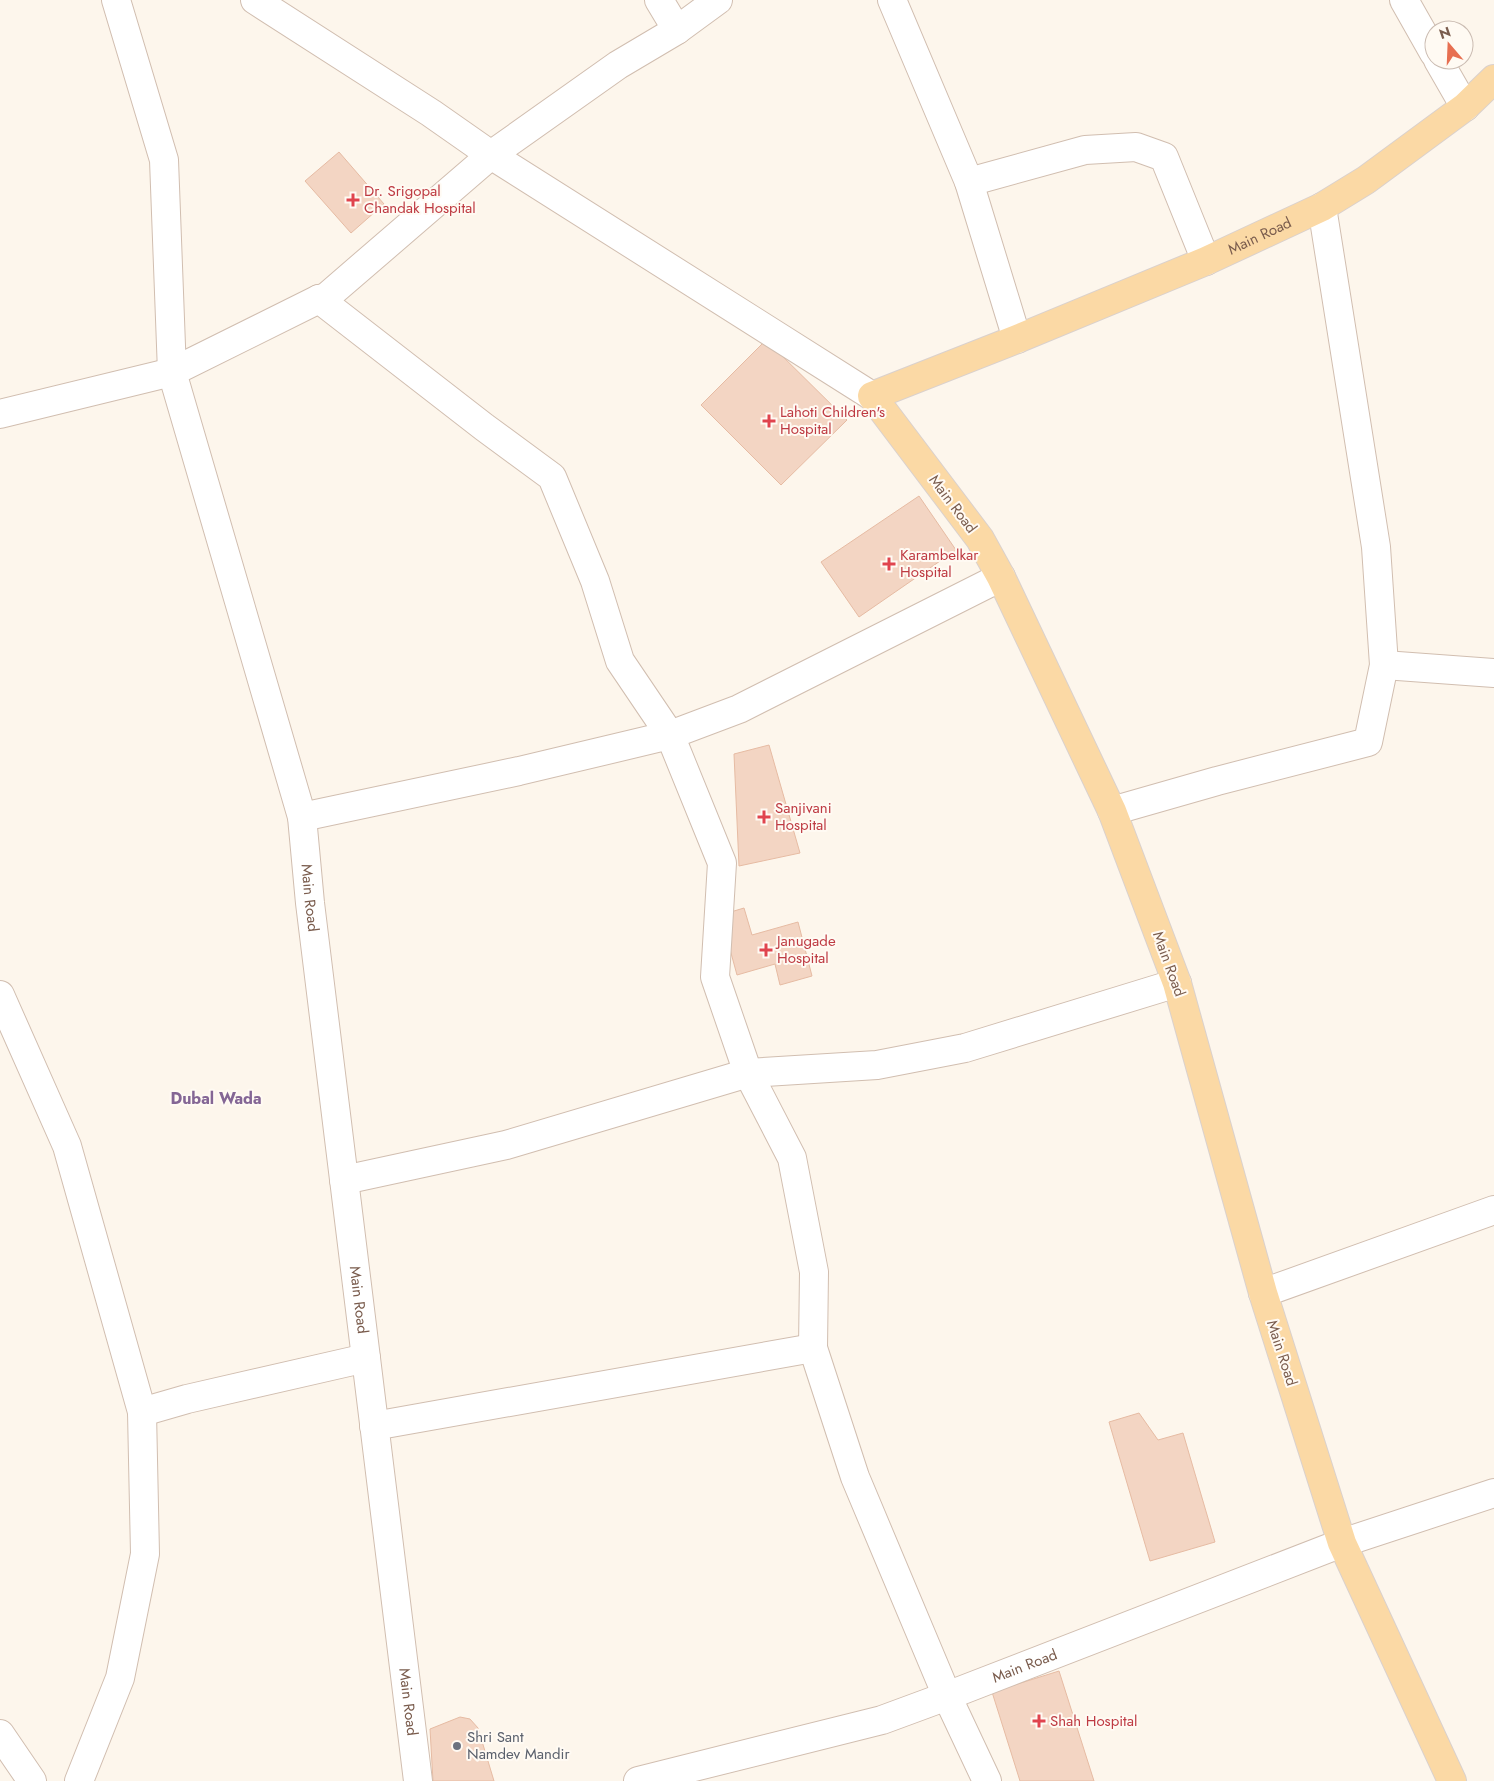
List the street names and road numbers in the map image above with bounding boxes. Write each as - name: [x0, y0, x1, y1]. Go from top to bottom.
- street label: Main Road: [1224, 212, 1295, 260]
- street label: Main Road: [924, 470, 982, 538]
- street label: Main Road: [295, 863, 324, 933]
- street label: Main Road: [1147, 928, 1191, 1000]
- street label: Main Road: [344, 1265, 374, 1335]
- street label: Main Road: [1261, 1317, 1303, 1389]
- street label: Main Road: [989, 1643, 1060, 1689]
- street label: Main Road: [393, 1667, 423, 1737]

